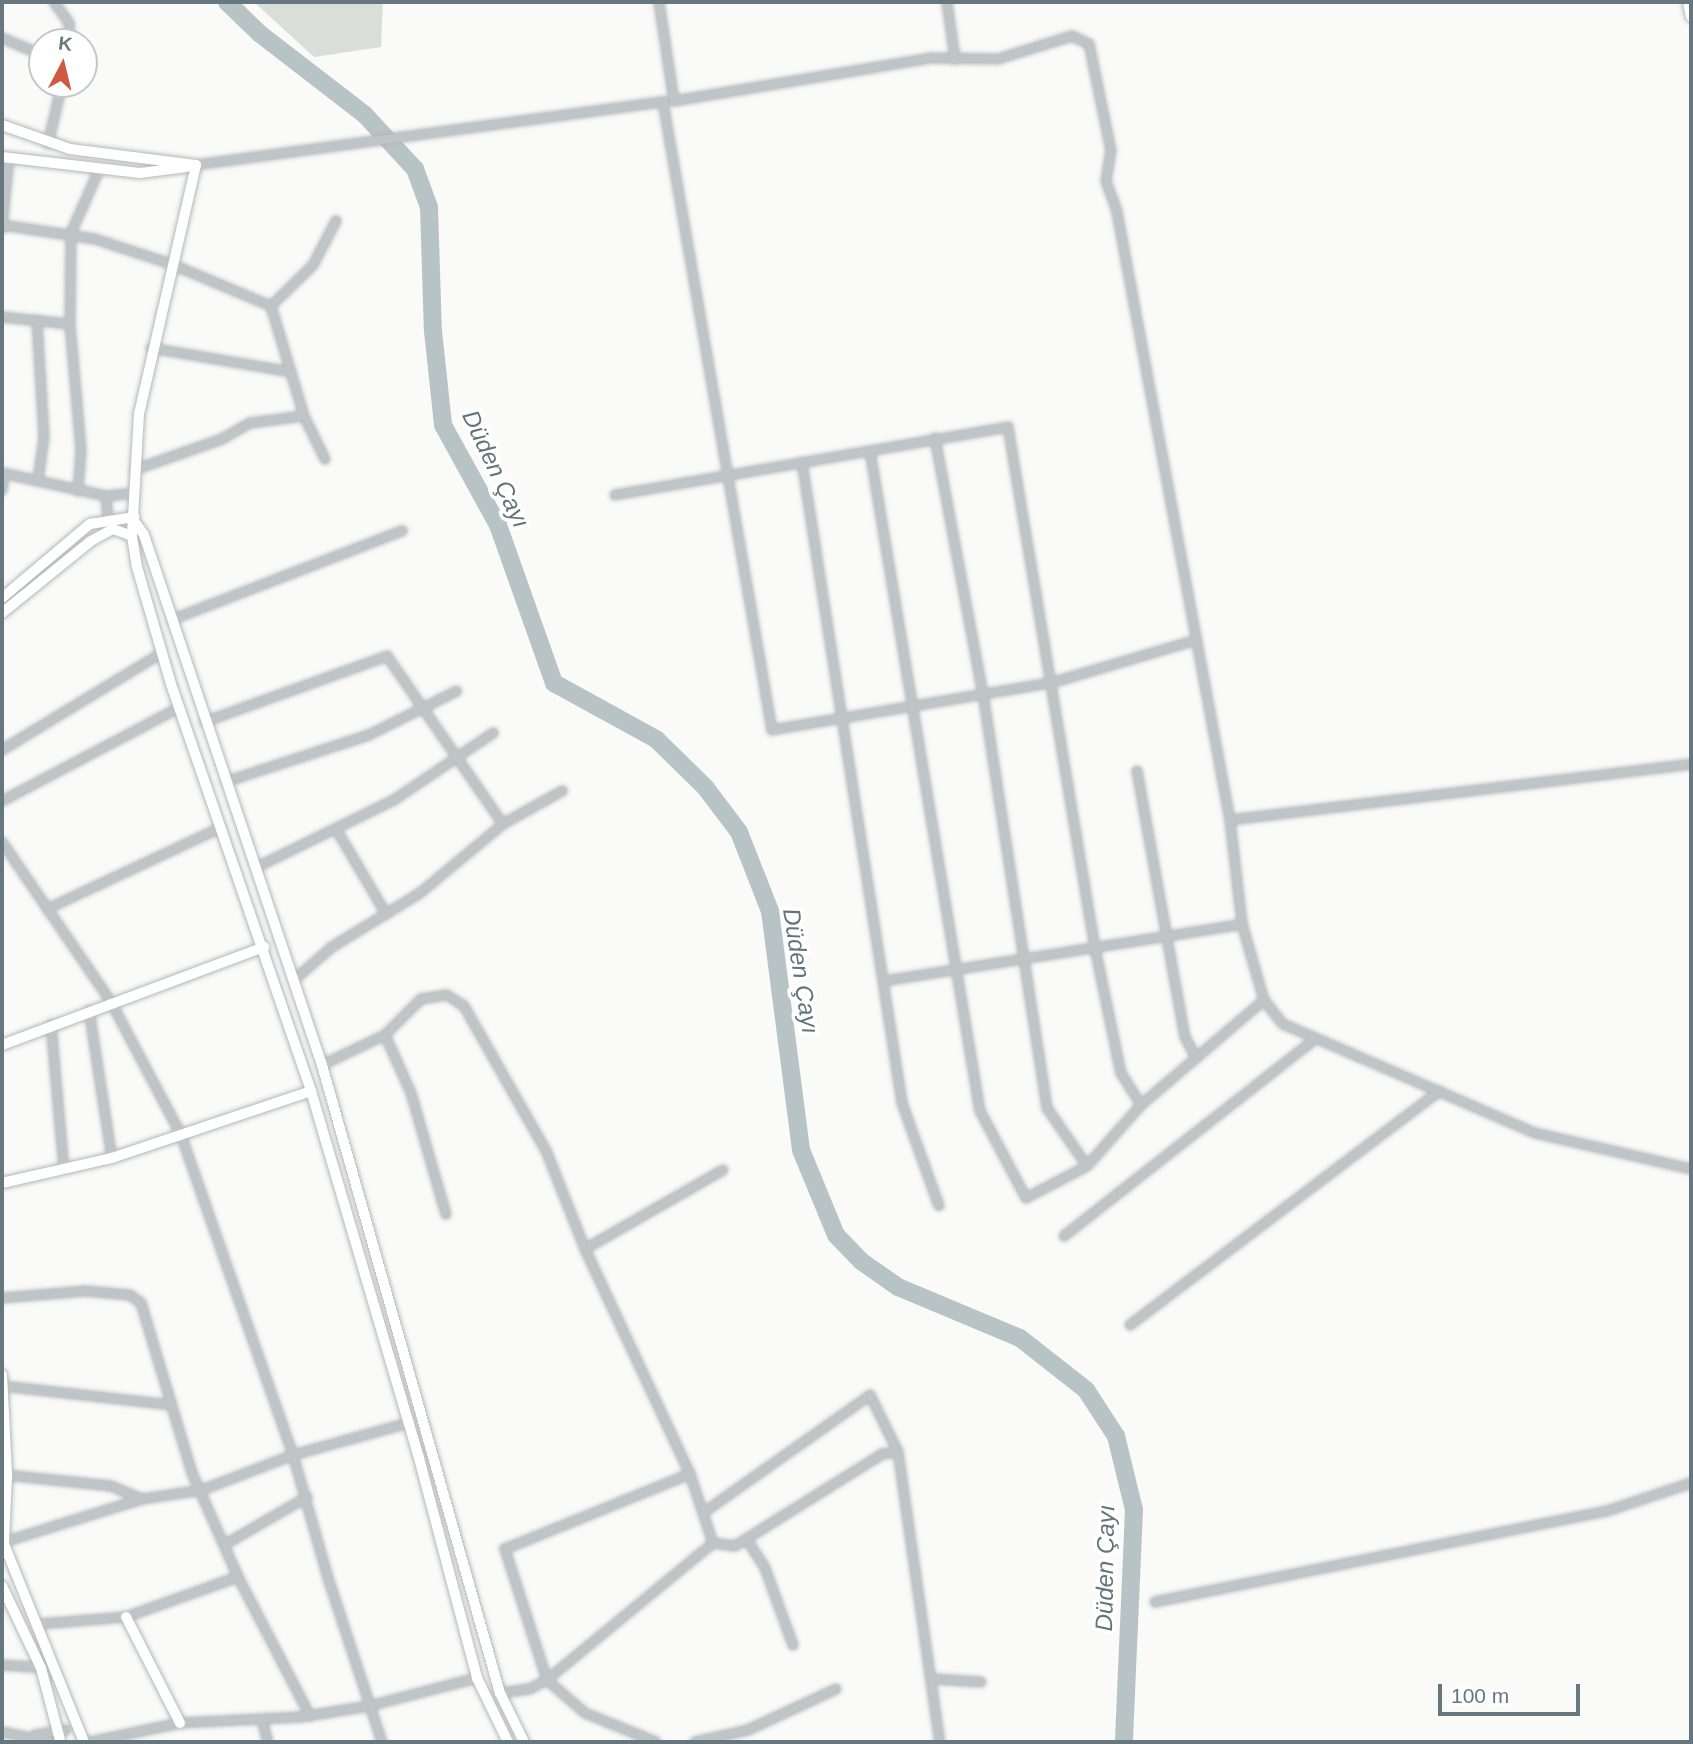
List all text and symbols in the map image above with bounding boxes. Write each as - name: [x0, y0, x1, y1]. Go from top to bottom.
- north arrow: [28, 28, 98, 98]
- text: K: [57, 32, 73, 55]
- water label: Düden Çayı: [456, 405, 536, 533]
- water label: Düden Çayı: [777, 906, 825, 1036]
- water label: Düden Çayı: [1089, 1504, 1121, 1632]
- scale bar: [1441, 1670, 1583, 1714]
- text: 100 m: [1451, 1684, 1509, 1707]

